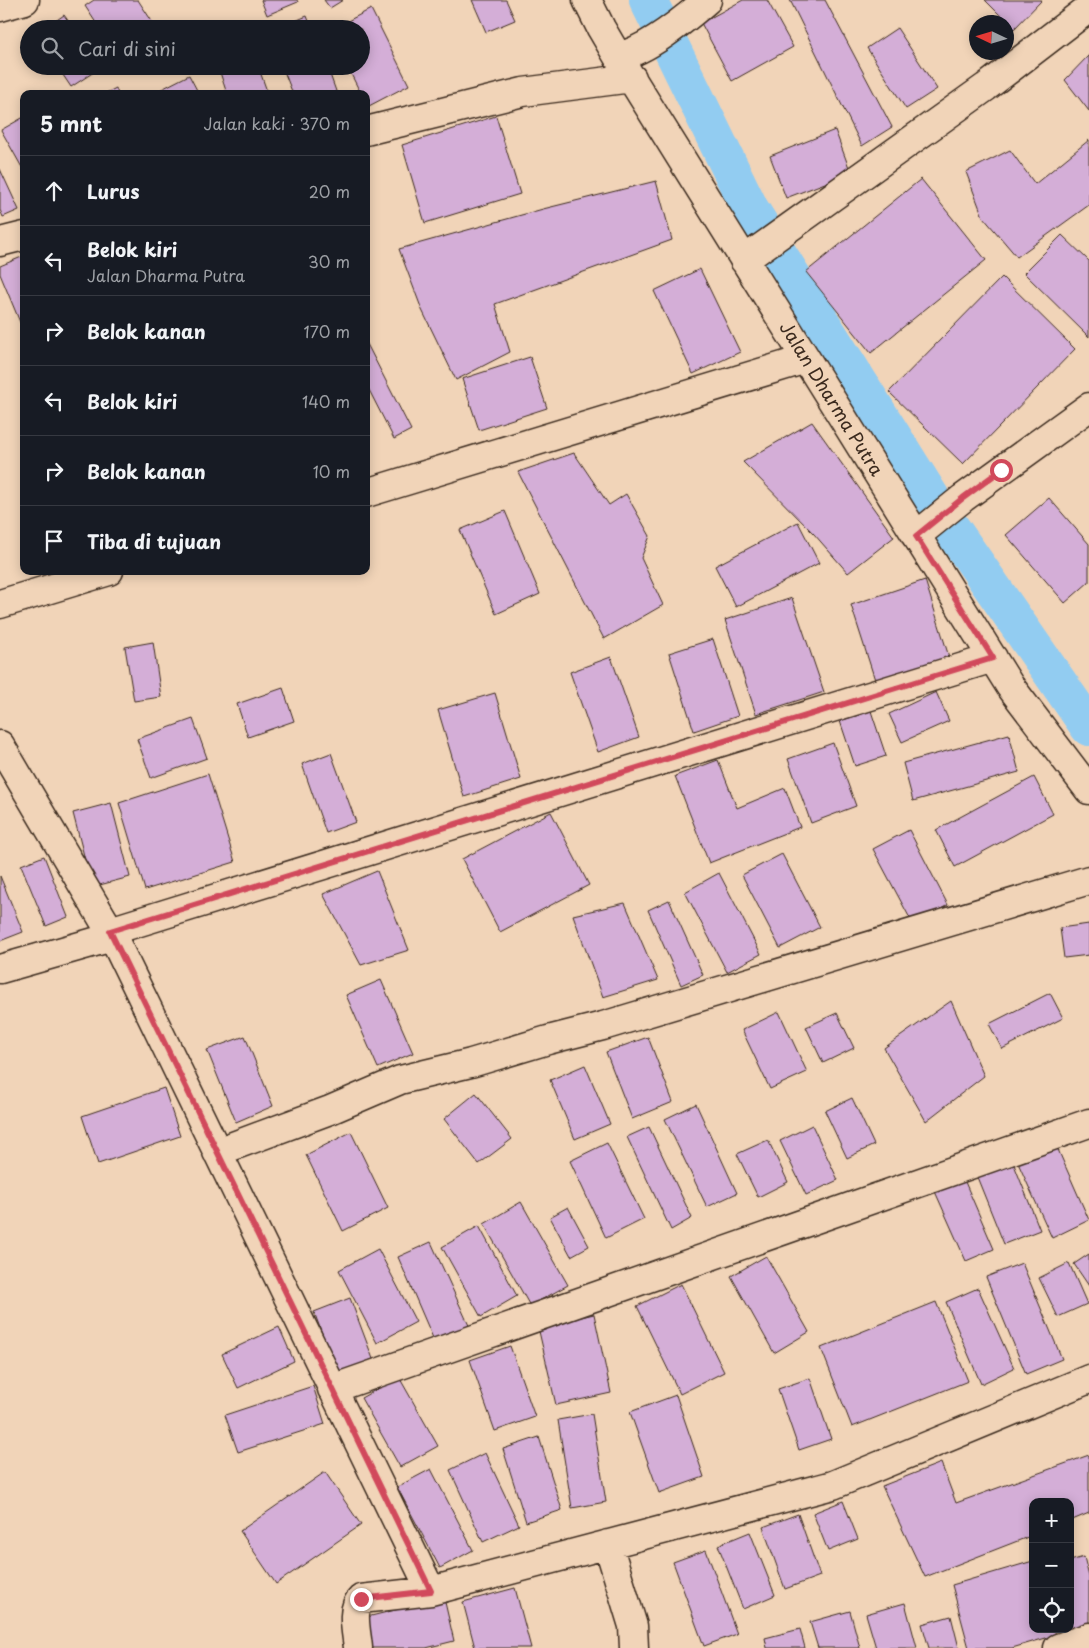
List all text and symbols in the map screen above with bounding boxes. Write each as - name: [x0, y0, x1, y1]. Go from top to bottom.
- north arrow: [969, 15, 1014, 60]
- search box: [20, 20, 370, 75]
- icon: search: [38, 34, 66, 62]
- text: Cari di sini: [78, 34, 176, 62]
- text: 5 mnt: [40, 107, 103, 139]
- text: Jalan kaki · 370 m: [204, 111, 350, 135]
- icon: ahead: [40, 177, 68, 205]
- text: Lurus: [87, 177, 140, 205]
- text: 20 m: [309, 179, 350, 203]
- text: Belok kiri: [87, 235, 177, 263]
- icon: left: [40, 247, 68, 275]
- text: 30 m: [308, 249, 350, 273]
- text: Jalan Dharma Putra: [87, 263, 245, 287]
- street label: Jalan Dharma Putra: [774, 316, 891, 481]
- icon: right: [40, 317, 68, 345]
- text: Belok kanan: [87, 317, 206, 345]
- text: 170 m: [304, 319, 350, 343]
- icon: left: [40, 387, 68, 415]
- text: Belok kiri: [87, 387, 177, 415]
- text: 140 m: [302, 389, 350, 413]
- icon: right: [40, 457, 68, 485]
- text: Belok kanan: [87, 457, 206, 485]
- text: 10 m: [313, 459, 350, 483]
- route start: [990, 459, 1013, 482]
- icon: arrive: [40, 527, 68, 555]
- text: Tiba di tujuan: [87, 527, 221, 555]
- map controls: [1029, 1498, 1074, 1633]
- button: +: [1029, 1498, 1074, 1543]
- button: −: [1029, 1543, 1074, 1588]
- route end: [350, 1588, 373, 1611]
- button: locate: [1029, 1588, 1074, 1633]

